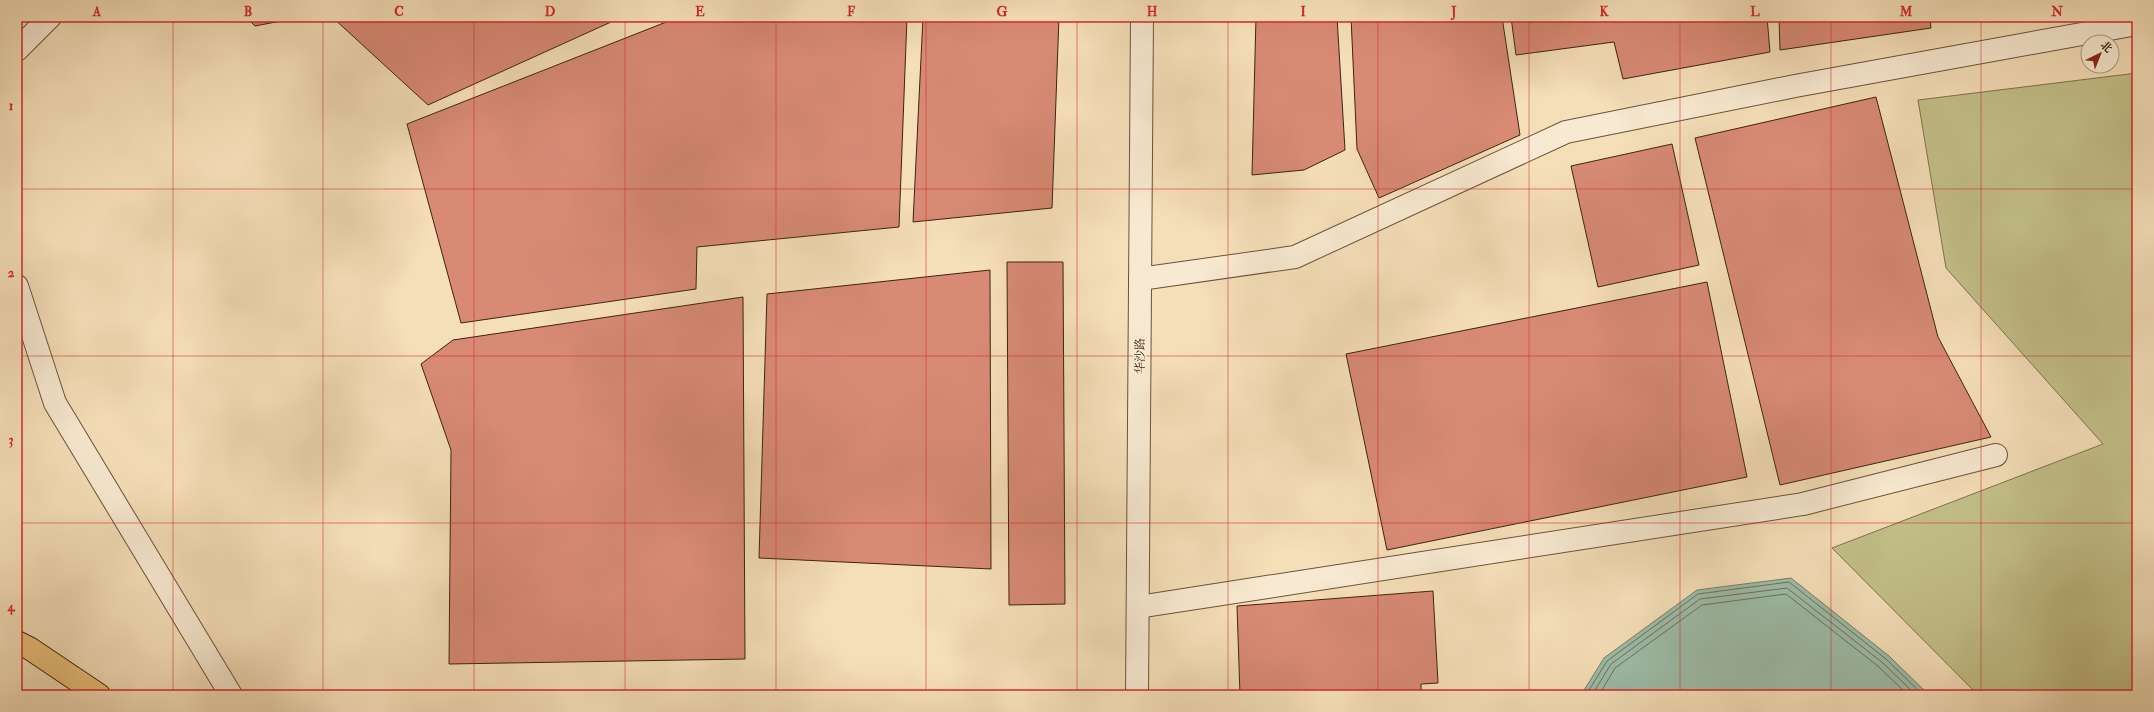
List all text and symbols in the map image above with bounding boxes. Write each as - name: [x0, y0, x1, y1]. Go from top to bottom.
- text: A: [92, 4, 102, 20]
- text: B: [244, 4, 252, 20]
- text: C: [394, 4, 404, 20]
- text: D: [545, 4, 556, 20]
- text: E: [695, 4, 705, 20]
- text: F: [847, 4, 856, 20]
- text: G: [997, 4, 1008, 20]
- text: H: [1147, 4, 1158, 20]
- text: I: [1300, 4, 1306, 20]
- text: J: [1450, 4, 1457, 21]
- text: K: [1599, 4, 1609, 20]
- text: L: [1750, 4, 1760, 20]
- text: M: [1899, 4, 1913, 20]
- text: N: [2050, 4, 2063, 20]
- north arrow: [2080, 34, 2120, 74]
- text: 北: [2098, 39, 2115, 56]
- text: 1: [9, 98, 14, 114]
- text: 2: [8, 265, 15, 281]
- street label: 华沙路: [1133, 338, 1148, 374]
- text: 3: [9, 432, 14, 448]
- text: 4: [6, 599, 15, 615]

